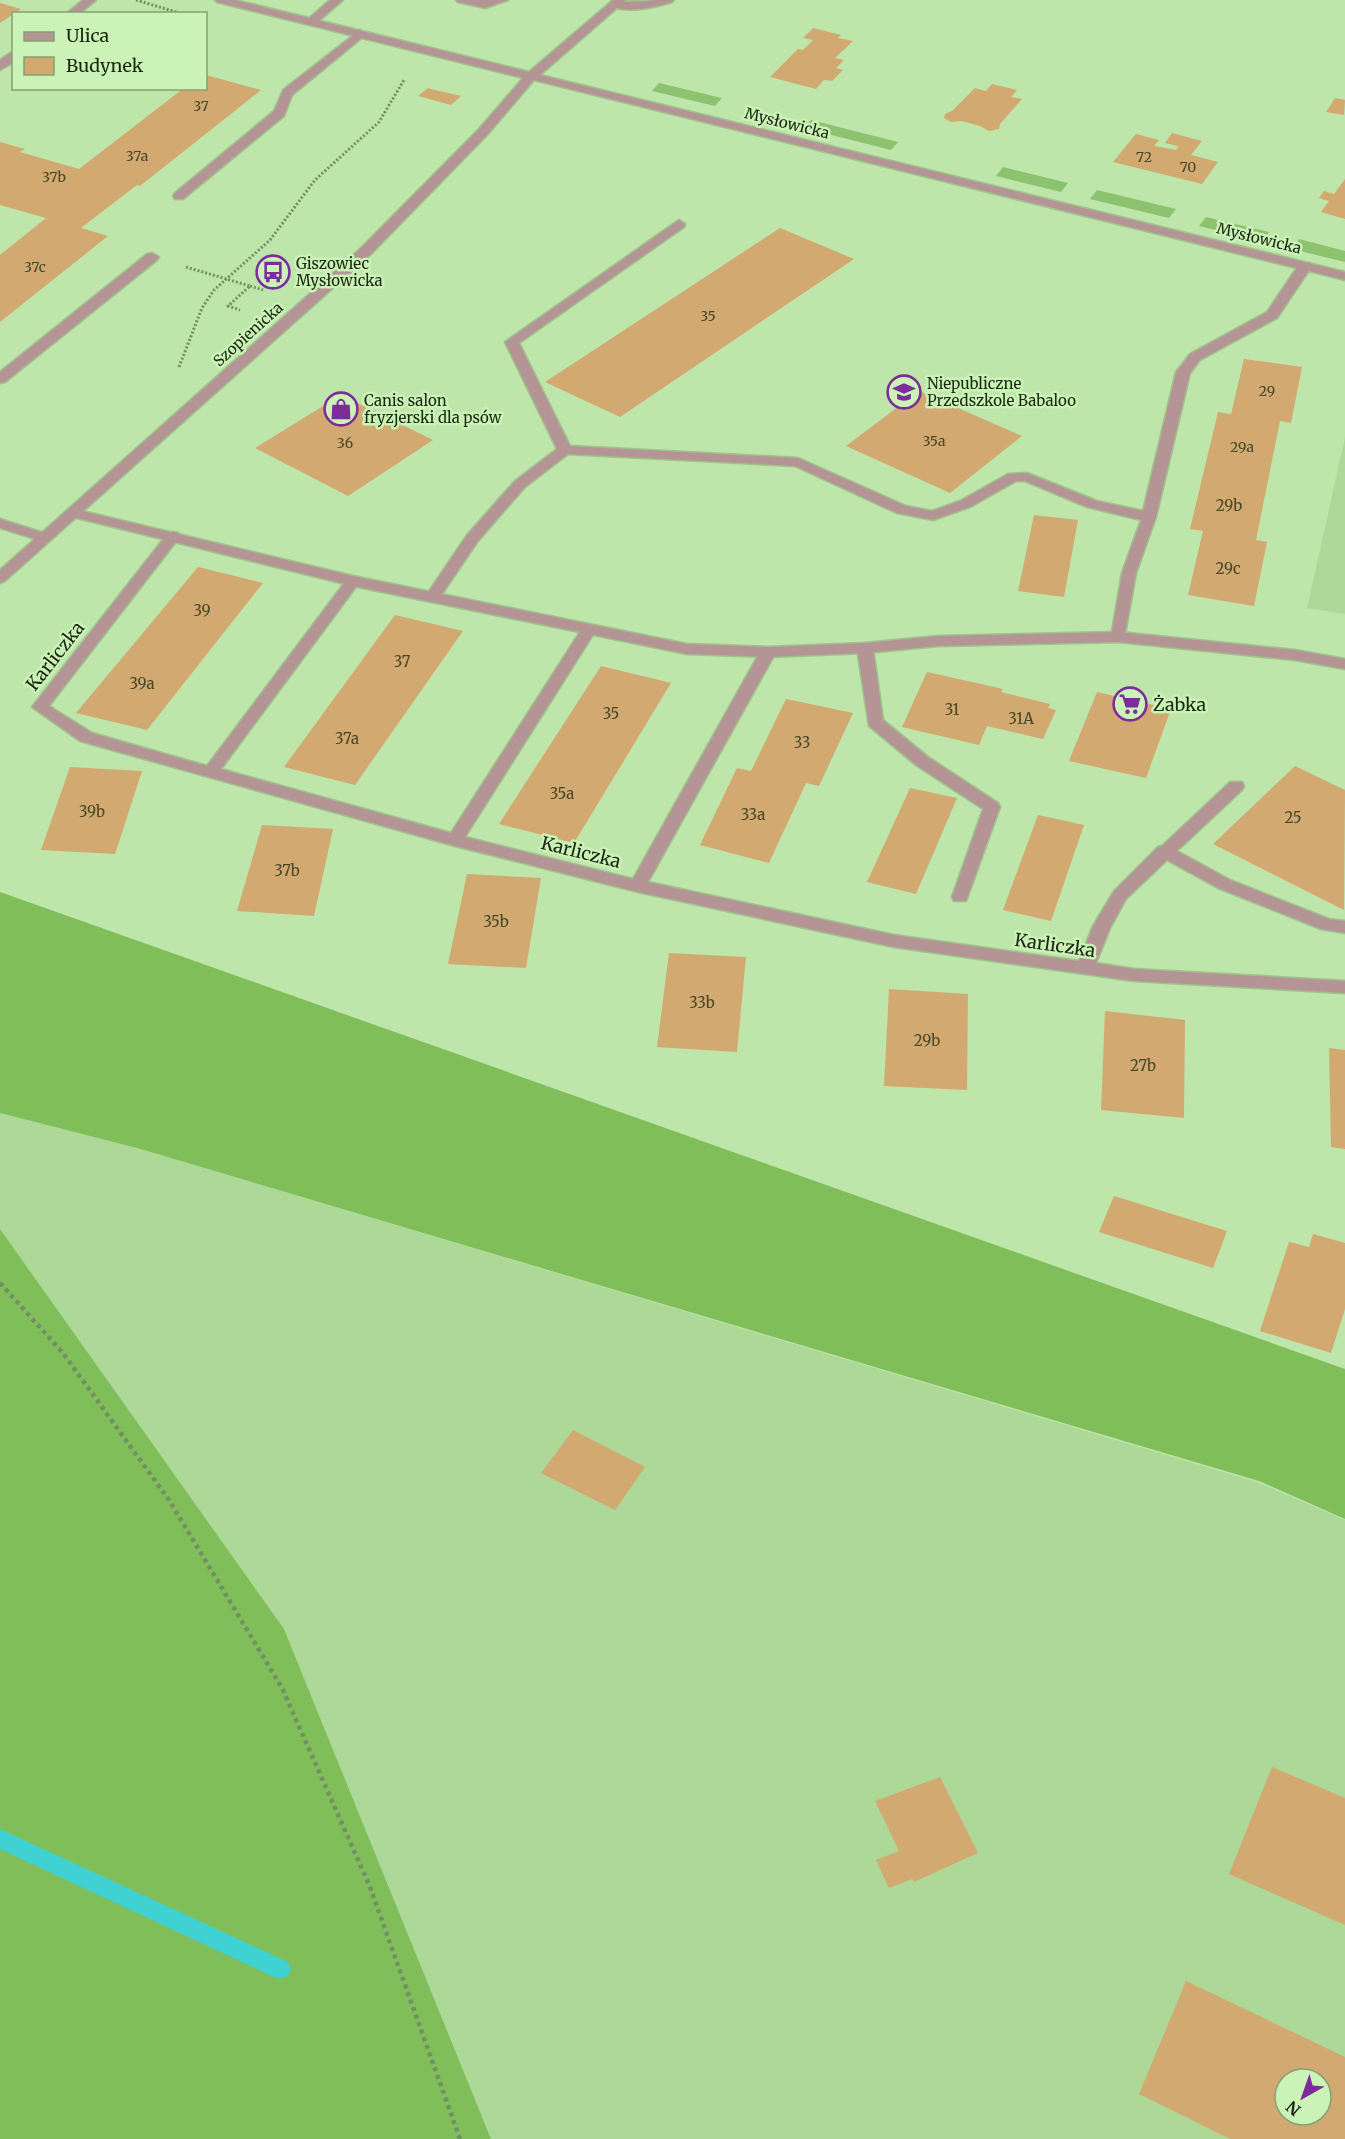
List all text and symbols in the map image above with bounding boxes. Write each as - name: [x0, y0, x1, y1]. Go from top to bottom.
- legend: [12, 12, 207, 90]
- text: Ulica: [66, 24, 110, 47]
- text: Budynek: [66, 54, 144, 77]
- house number: 37: [193, 97, 209, 115]
- street label: Mysłowicka: [743, 103, 831, 143]
- house number: 37a: [126, 147, 149, 165]
- house number: 72: [1136, 148, 1152, 166]
- house number: 70: [1180, 158, 1196, 176]
- house number: 37b: [42, 168, 66, 186]
- street label: Mysłowicka: [1215, 218, 1303, 258]
- bus stop icon: Giszowiec Mysłowicka: [255, 254, 291, 290]
- place label: Giszowiec Mysłowicka: [296, 254, 383, 290]
- house number: 37c: [24, 258, 46, 276]
- street label: Szopienicka: [209, 298, 287, 370]
- house number: 35: [700, 307, 716, 325]
- school or university icon: Niepubliczne Przedszkole Babaloo: [886, 374, 922, 410]
- place label: Niepubliczne Przedszkole Babaloo: [927, 374, 1076, 410]
- house number: 29: [1259, 382, 1275, 400]
- shop icon: Canis salon fryzjerski dla psów: [323, 391, 359, 427]
- place label: Canis salon fryzjerski dla psów: [364, 391, 502, 427]
- house number: 35a: [923, 432, 946, 450]
- house number: 36: [337, 434, 353, 452]
- house number: 29a: [1230, 438, 1254, 456]
- house number: 29b: [1216, 496, 1242, 515]
- house number: 29c: [1215, 559, 1241, 578]
- house number: 39: [193, 601, 211, 620]
- street label: Karliczka: [21, 617, 89, 695]
- house number: 37: [394, 652, 411, 671]
- house number: 39a: [129, 674, 155, 693]
- supermarket icon: Żabka: [1112, 686, 1148, 722]
- place label: Żabka: [1153, 693, 1206, 716]
- house number: 31: [945, 700, 960, 719]
- house number: 35: [603, 704, 619, 723]
- house number: 31A: [1008, 709, 1034, 728]
- house number: 37a: [335, 729, 359, 748]
- house number: 33: [794, 733, 810, 752]
- house number: 35a: [550, 784, 574, 803]
- house number: 39b: [79, 802, 105, 821]
- house number: 33a: [741, 805, 765, 824]
- house number: 25: [1284, 808, 1302, 827]
- street label: Karliczka: [539, 831, 624, 873]
- house number: 37b: [274, 861, 300, 880]
- house number: 35b: [483, 912, 509, 931]
- street label: Karliczka: [1013, 928, 1097, 962]
- house number: 33b: [689, 993, 715, 1012]
- house number: 29b: [914, 1031, 940, 1050]
- house number: 27b: [1130, 1056, 1156, 1075]
- north arrow: [1273, 2067, 1333, 2127]
- text: N: [1282, 2097, 1305, 2120]

